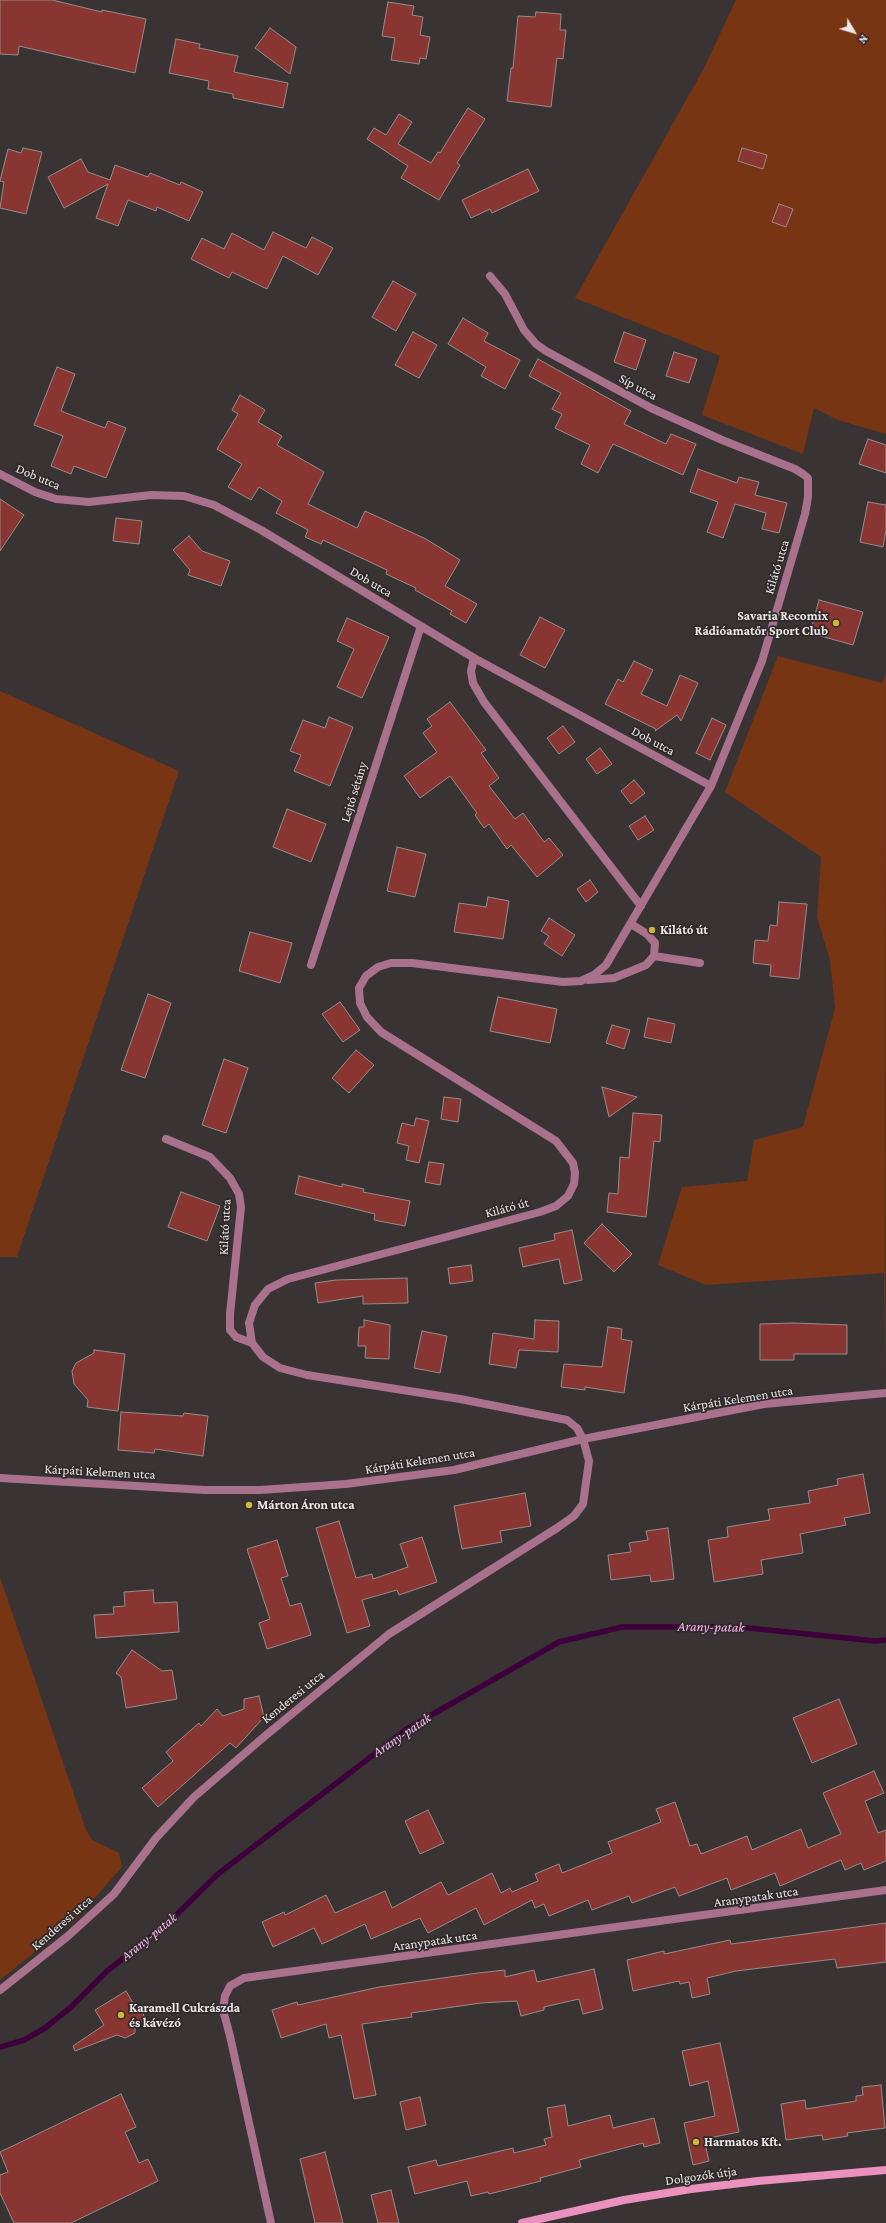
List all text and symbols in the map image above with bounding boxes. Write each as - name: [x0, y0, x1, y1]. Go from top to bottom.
- north arrow: [834, 12, 874, 52]
- text: N: [856, 33, 870, 46]
- street label: Síp utca: [616, 370, 660, 404]
- street label: Dob utca: [13, 461, 63, 493]
- street label: Kilátó utca: [761, 538, 793, 596]
- street label: Dob utca: [347, 563, 395, 601]
- place label: Savaria Recomix Rádióamatőr Sport Club: [695, 608, 828, 639]
- marker: Savaria Recomix Rádióamatőr Sport Club: [831, 618, 841, 628]
- street label: Dob utca: [629, 723, 677, 759]
- street label: Lejtő sétány: [337, 760, 371, 824]
- place label: Kilátó út: [660, 922, 708, 938]
- marker: Kilátó út: [647, 925, 657, 935]
- street label: Kilátó út: [483, 1195, 531, 1221]
- street label: Kilátó utca: [216, 1199, 234, 1255]
- street label: Kárpáti Kelemen utca: [682, 1383, 794, 1415]
- street label: Kárpáti Kelemen utca: [364, 1445, 476, 1477]
- street label: Kárpáti Kelemen utca: [44, 1461, 156, 1483]
- place label: Márton Áron utca: [257, 1497, 355, 1513]
- marker: Márton Áron utca: [244, 1500, 254, 1510]
- water label: Arany-patak: [677, 1618, 745, 1636]
- street label: Kenderesi utca: [259, 1667, 327, 1727]
- water label: Arany-patak: [370, 1709, 434, 1761]
- street label: Aranypatak utca: [713, 1883, 799, 1911]
- street label: Kenderesi utca: [28, 1892, 96, 1954]
- water label: Arany-patak: [118, 1909, 180, 1965]
- street label: Aranypatak utca: [392, 1927, 478, 1955]
- place label: Karamell Cukrászda és kávézó: [129, 2000, 240, 2031]
- marker: Karamell Cukrászda és kávézó: [116, 2010, 126, 2020]
- place label: Harmatos Kft.: [704, 2134, 782, 2150]
- marker: Harmatos Kft.: [691, 2137, 701, 2147]
- street label: Dolgozók útja: [664, 2163, 738, 2189]

